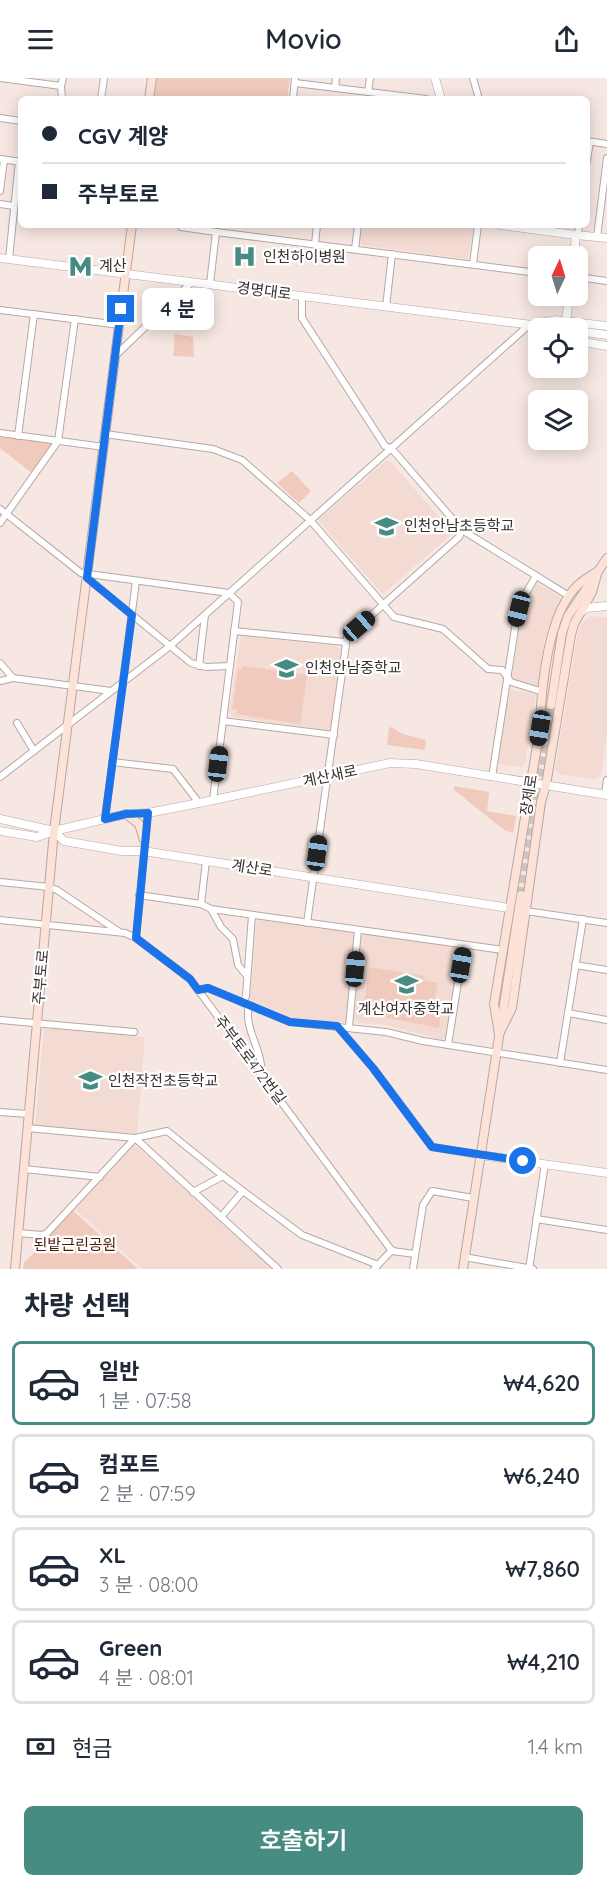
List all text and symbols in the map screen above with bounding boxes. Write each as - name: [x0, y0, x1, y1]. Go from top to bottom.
- text: Movio: [265, 22, 342, 56]
- icon: menu: [24, 23, 57, 56]
- icon: share: [550, 23, 583, 56]
- text: CGV 계양: [78, 122, 168, 150]
- text: 주부토로: [78, 180, 159, 208]
- hospital icon: 인천하이병원: [232, 244, 258, 270]
- north arrow: [528, 246, 588, 306]
- map controls: [528, 246, 588, 450]
- place label: 인천하이병원: [263, 247, 346, 266]
- metro station icon: 계산: [68, 253, 94, 279]
- place label: 계산: [99, 256, 127, 275]
- street label: 경명대로: [236, 278, 293, 303]
- callout: 4 분: [142, 288, 214, 330]
- route end: [107, 295, 134, 322]
- text: 4 분: [160, 296, 196, 321]
- button: locate: [528, 318, 588, 378]
- button: layers: [528, 390, 588, 450]
- school or university icon: 인천안남초등학교: [373, 513, 399, 539]
- place label: 인천안남초등학교: [404, 516, 514, 535]
- car: [506, 589, 532, 629]
- car: [340, 607, 378, 645]
- school or university icon: 인천안남중학교: [274, 655, 300, 681]
- place label: 인천안남중학교: [305, 658, 402, 677]
- car: [528, 709, 552, 747]
- car: [207, 745, 229, 783]
- street label: 계산새로: [301, 760, 359, 791]
- street label: 장제로: [516, 773, 541, 817]
- car: [306, 834, 328, 872]
- street label: 계산로: [230, 855, 274, 880]
- car: [449, 946, 473, 984]
- street label: 주부토로: [29, 949, 52, 1005]
- car: [344, 950, 366, 988]
- school or university icon: 계산여자중학교: [393, 972, 419, 998]
- place label: 계산여자중학교: [358, 999, 454, 1018]
- street label: 주부토로472번길: [211, 1012, 290, 1108]
- school or university icon: 인천작전초등학교: [77, 1068, 103, 1094]
- place label: 인천작전초등학교: [108, 1071, 218, 1090]
- route start: [509, 1147, 536, 1174]
- park label: 된밭근린공원: [34, 1235, 116, 1254]
- text: 차량 선택: [24, 1288, 131, 1322]
- icon: car: [27, 1356, 81, 1410]
- text: 일반: [99, 1357, 139, 1385]
- text: ₩4,620: [503, 1369, 580, 1397]
- text: 1 분 · 07:58: [99, 1388, 192, 1413]
- icon: car: [27, 1449, 81, 1503]
- text: 컴포트: [99, 1450, 160, 1478]
- text: ₩6,240: [503, 1462, 580, 1490]
- text: 2 분 · 07:59: [99, 1481, 196, 1506]
- text: XL: [99, 1541, 126, 1569]
- icon: car: [27, 1542, 81, 1596]
- text: ₩7,860: [505, 1555, 580, 1583]
- text: 3 분 · 08:00: [99, 1572, 198, 1597]
- text: Green: [99, 1634, 162, 1662]
- icon: car: [27, 1635, 81, 1689]
- text: ₩4,210: [507, 1648, 580, 1676]
- text: 4 분 · 08:01: [99, 1665, 194, 1690]
- icon: cash: [24, 1730, 57, 1763]
- text: 현금: [72, 1734, 112, 1762]
- text: 1.4 km: [528, 1734, 583, 1759]
- button: 호출하기: [24, 1806, 583, 1875]

